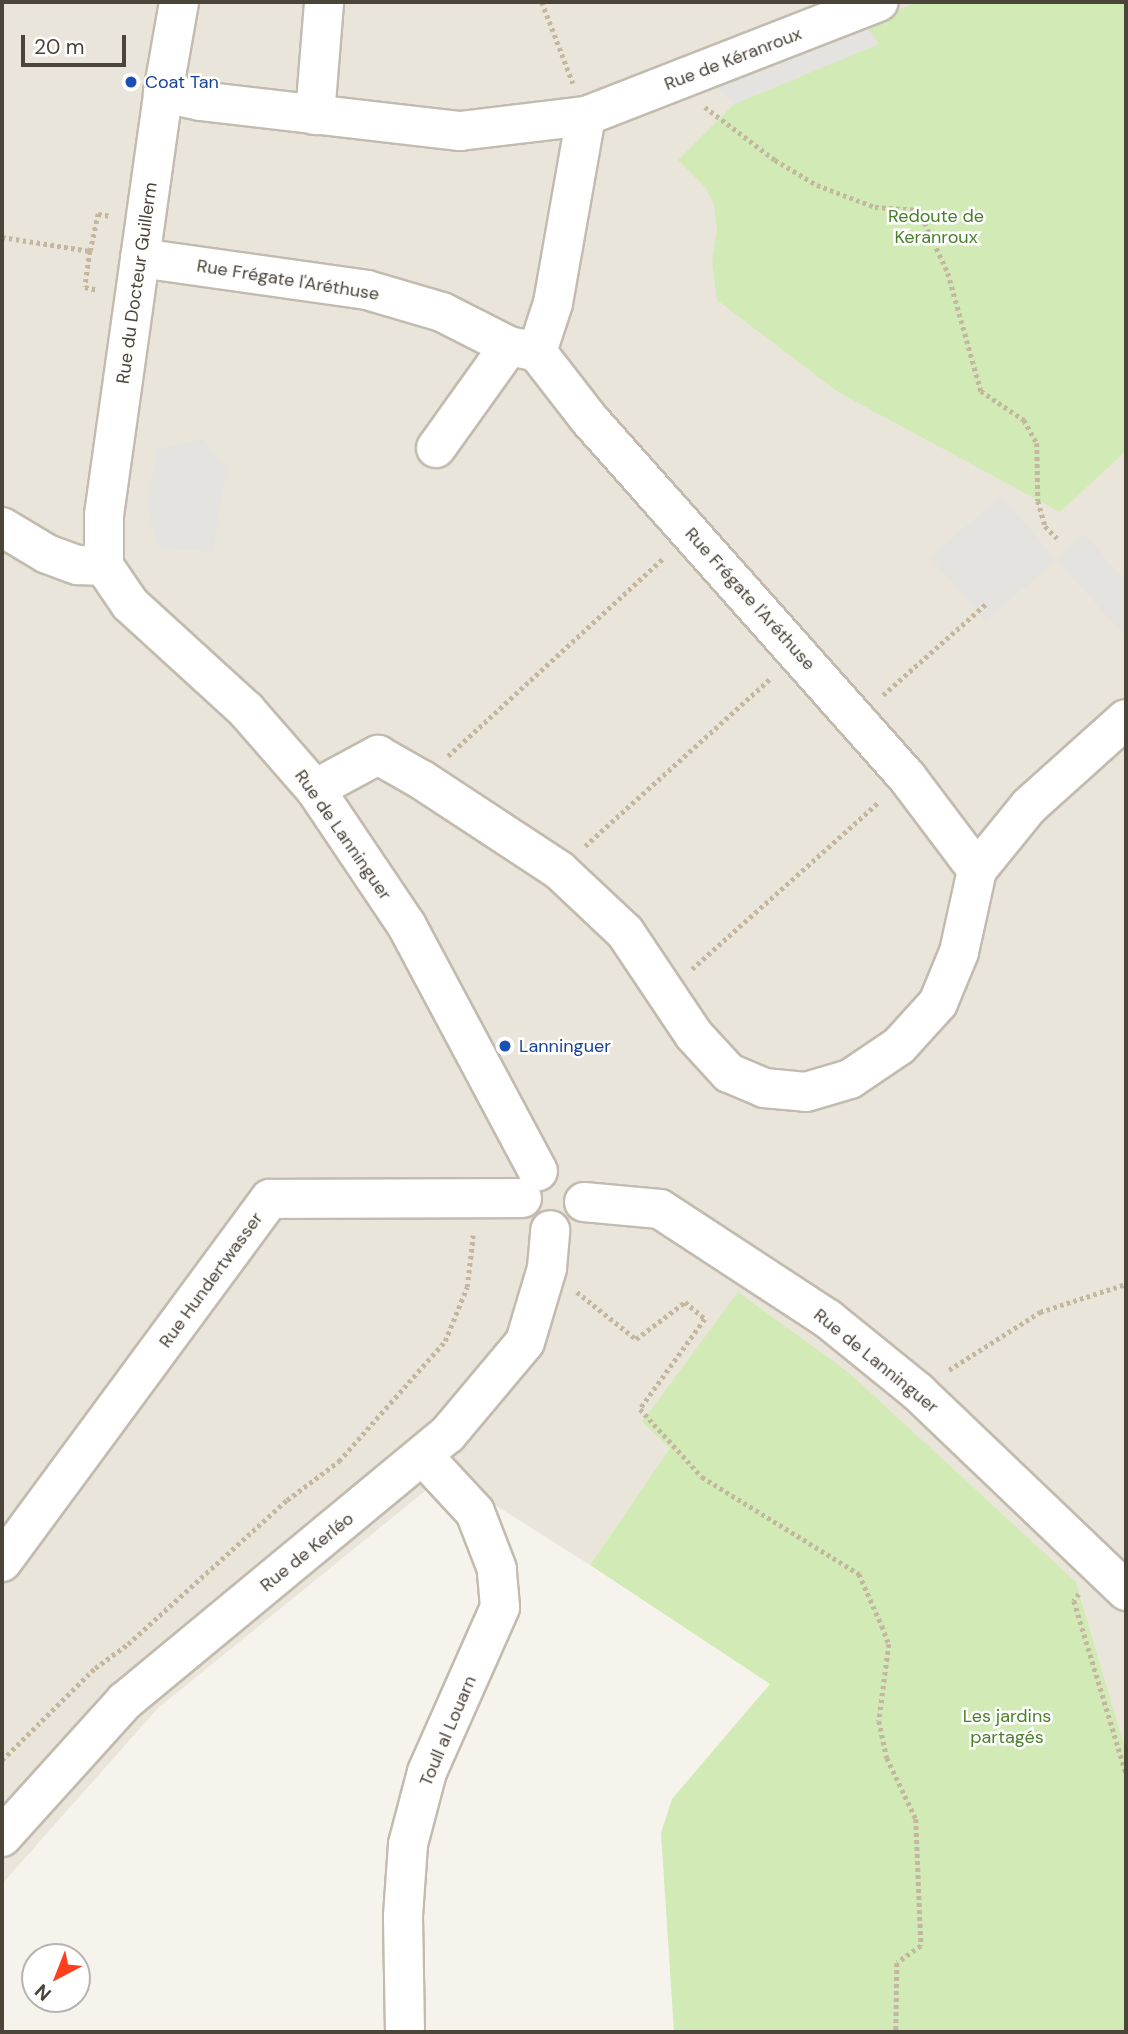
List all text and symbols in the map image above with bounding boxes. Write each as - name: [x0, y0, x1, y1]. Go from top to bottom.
- scale bar: [24, 21, 130, 65]
- street label: Rue de Kéranroux: [661, 23, 805, 95]
- text: 20 m: [34, 33, 85, 61]
- place label: Coat Tan: [145, 71, 219, 93]
- marker: Coat Tan: [123, 74, 139, 90]
- street label: Rue du Docteur Guillerm: [112, 181, 162, 385]
- park label: Redoute de Keranroux: [888, 206, 984, 248]
- street label: Rue Frégate l'Aréthuse: [195, 255, 381, 305]
- street label: Rue Frégate l'Aréthuse: [680, 523, 820, 675]
- street label: Rue de Lanninguer: [290, 766, 396, 904]
- place label: Lanninguer: [519, 1035, 611, 1057]
- marker: Lanninguer: [497, 1038, 513, 1054]
- street label: Rue Hundertwasser: [155, 1208, 267, 1352]
- street label: Rue de Lanninguer: [809, 1304, 943, 1418]
- street label: Rue de Kerléo: [256, 1508, 358, 1596]
- street label: Toull al Louarn: [415, 1673, 481, 1789]
- park label: Les jardins partagés: [963, 1706, 1051, 1748]
- north arrow: [21, 1943, 91, 2013]
- text: N: [29, 1979, 56, 2006]

